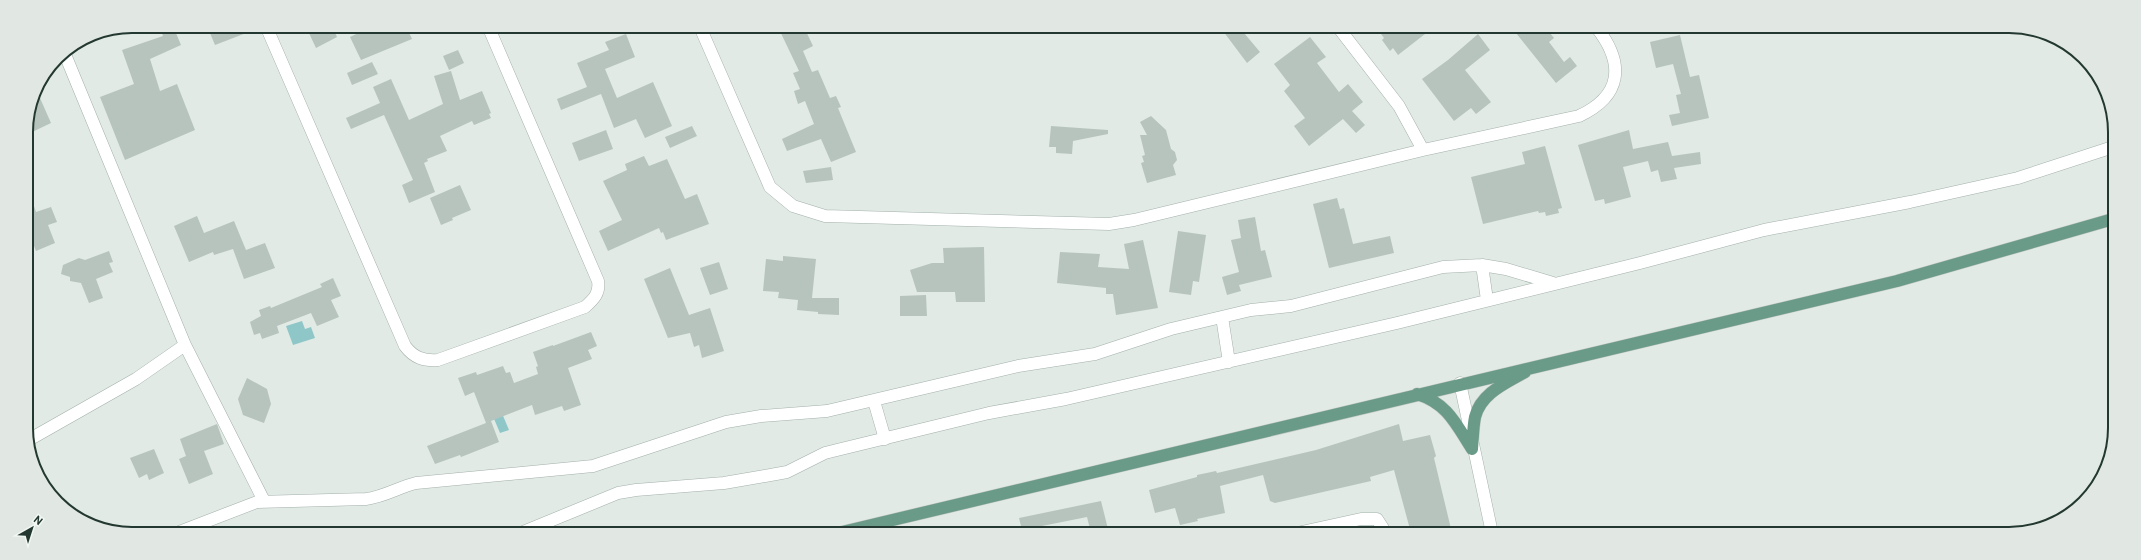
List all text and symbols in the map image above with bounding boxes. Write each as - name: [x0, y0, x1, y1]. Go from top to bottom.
- north arrow: [12, 508, 52, 548]
- text: N: [30, 513, 45, 529]

